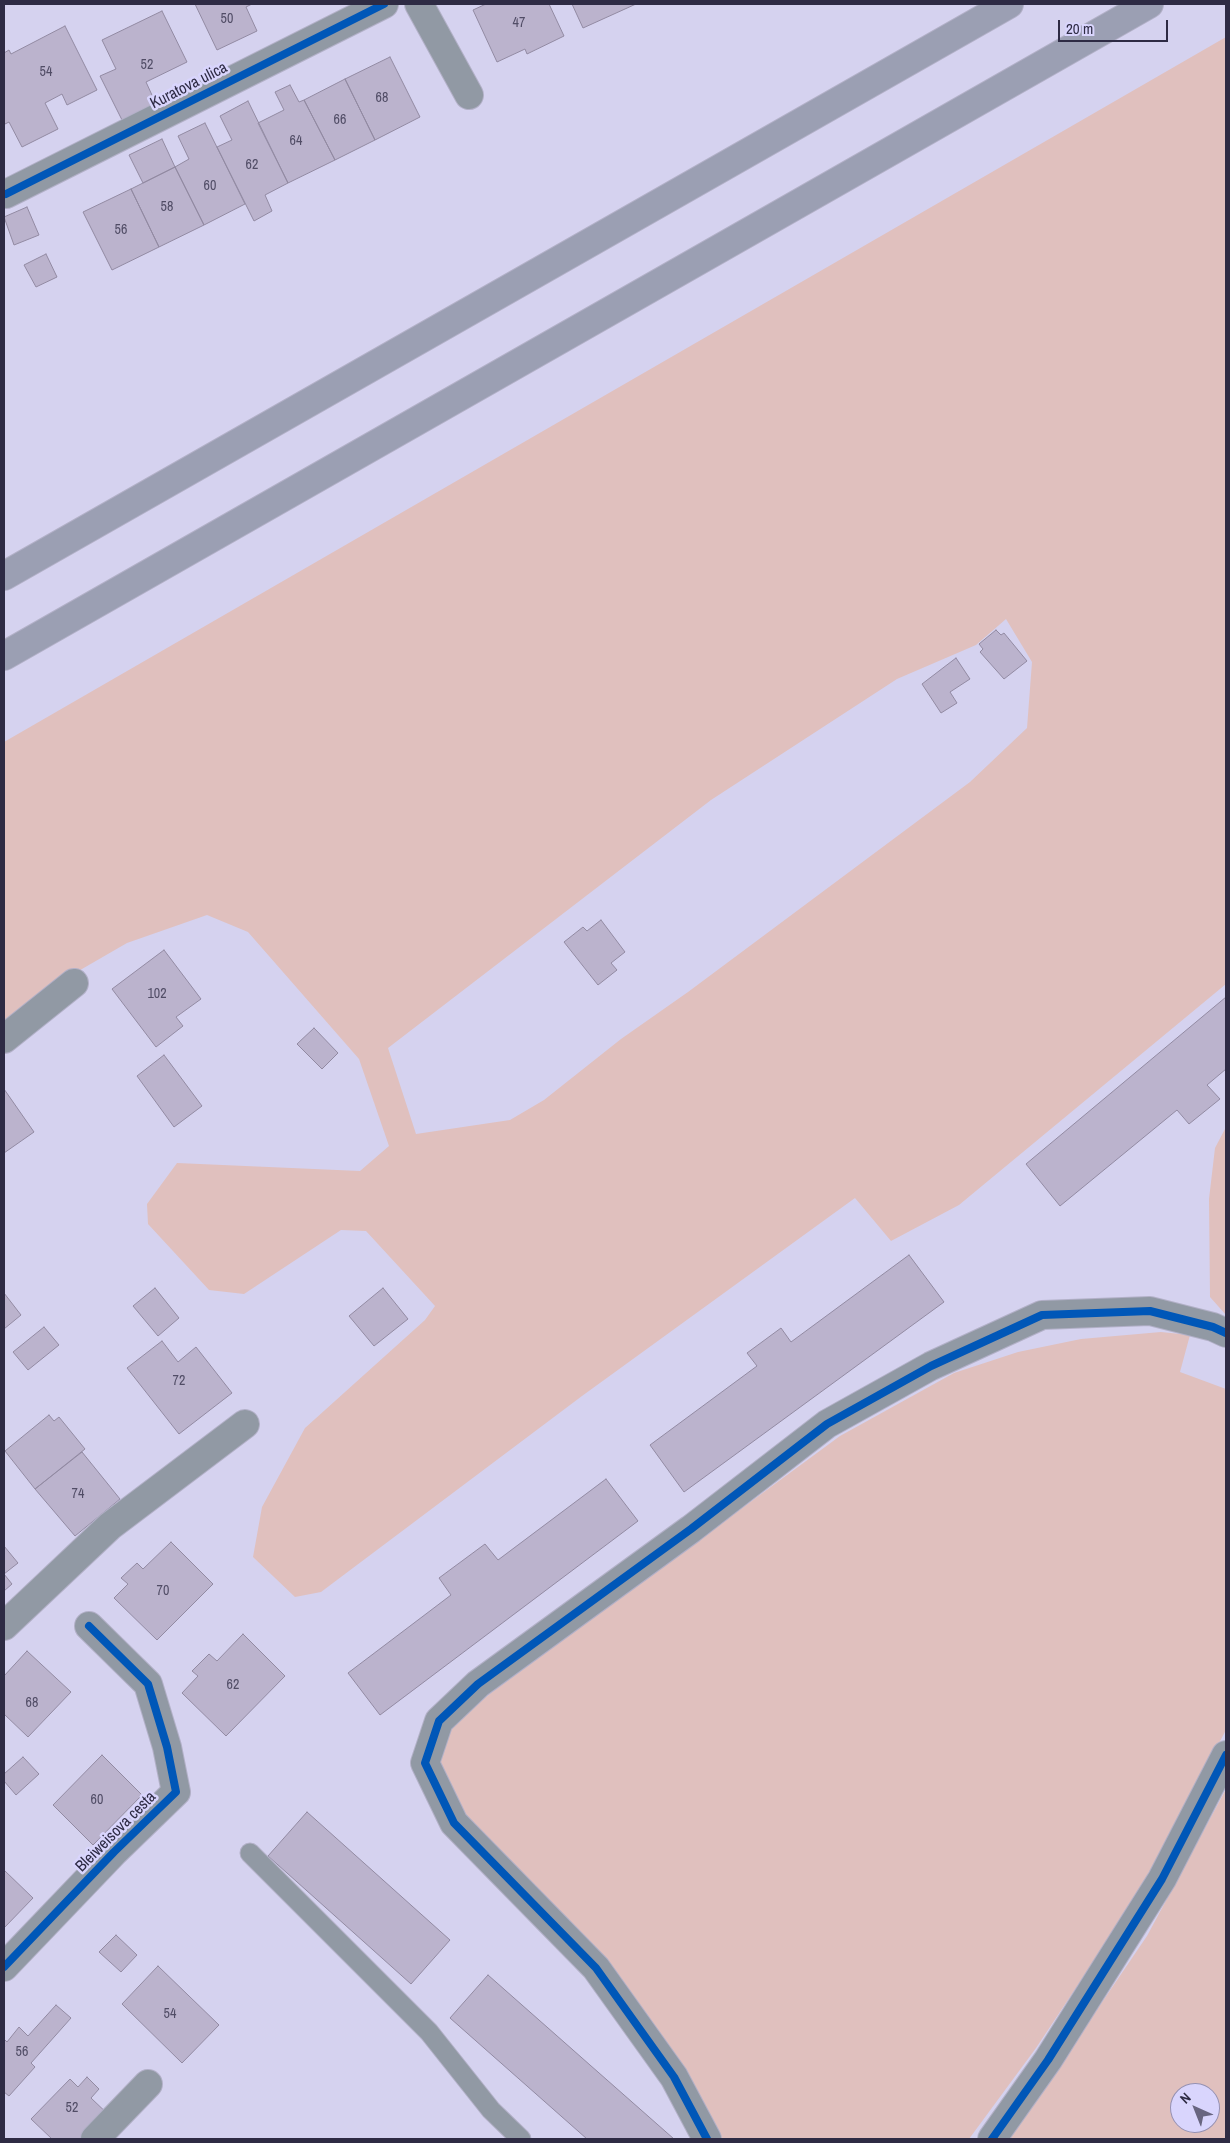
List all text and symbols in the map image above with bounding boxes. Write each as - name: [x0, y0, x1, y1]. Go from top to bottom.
- scale bar: [1060, 10, 1170, 42]
- house number: 50: [221, 11, 233, 27]
- house number: 47: [513, 15, 525, 31]
- text: 20 m: [1066, 18, 1093, 39]
- house number: 52: [141, 57, 153, 73]
- street label: Kuratova ulica: [147, 58, 231, 114]
- house number: 54: [40, 64, 52, 80]
- house number: 68: [376, 90, 388, 106]
- house number: 66: [334, 112, 346, 128]
- house number: 64: [290, 133, 302, 149]
- house number: 62: [246, 157, 258, 173]
- house number: 60: [204, 178, 216, 194]
- house number: 58: [161, 199, 173, 215]
- house number: 56: [115, 222, 127, 238]
- house number: 102: [147, 986, 167, 1002]
- house number: 72: [173, 1373, 185, 1389]
- house number: 74: [72, 1486, 84, 1502]
- house number: 70: [157, 1583, 169, 1599]
- house number: 62: [227, 1677, 239, 1693]
- house number: 68: [26, 1695, 38, 1711]
- street label: Bleiweisova cesta: [72, 1788, 160, 1876]
- house number: 60: [91, 1792, 103, 1808]
- house number: 54: [164, 2006, 176, 2022]
- house number: 56: [16, 2044, 28, 2060]
- north arrow: [1170, 2083, 1220, 2133]
- text: N: [1176, 2089, 1195, 2107]
- house number: 52: [66, 2100, 78, 2116]

